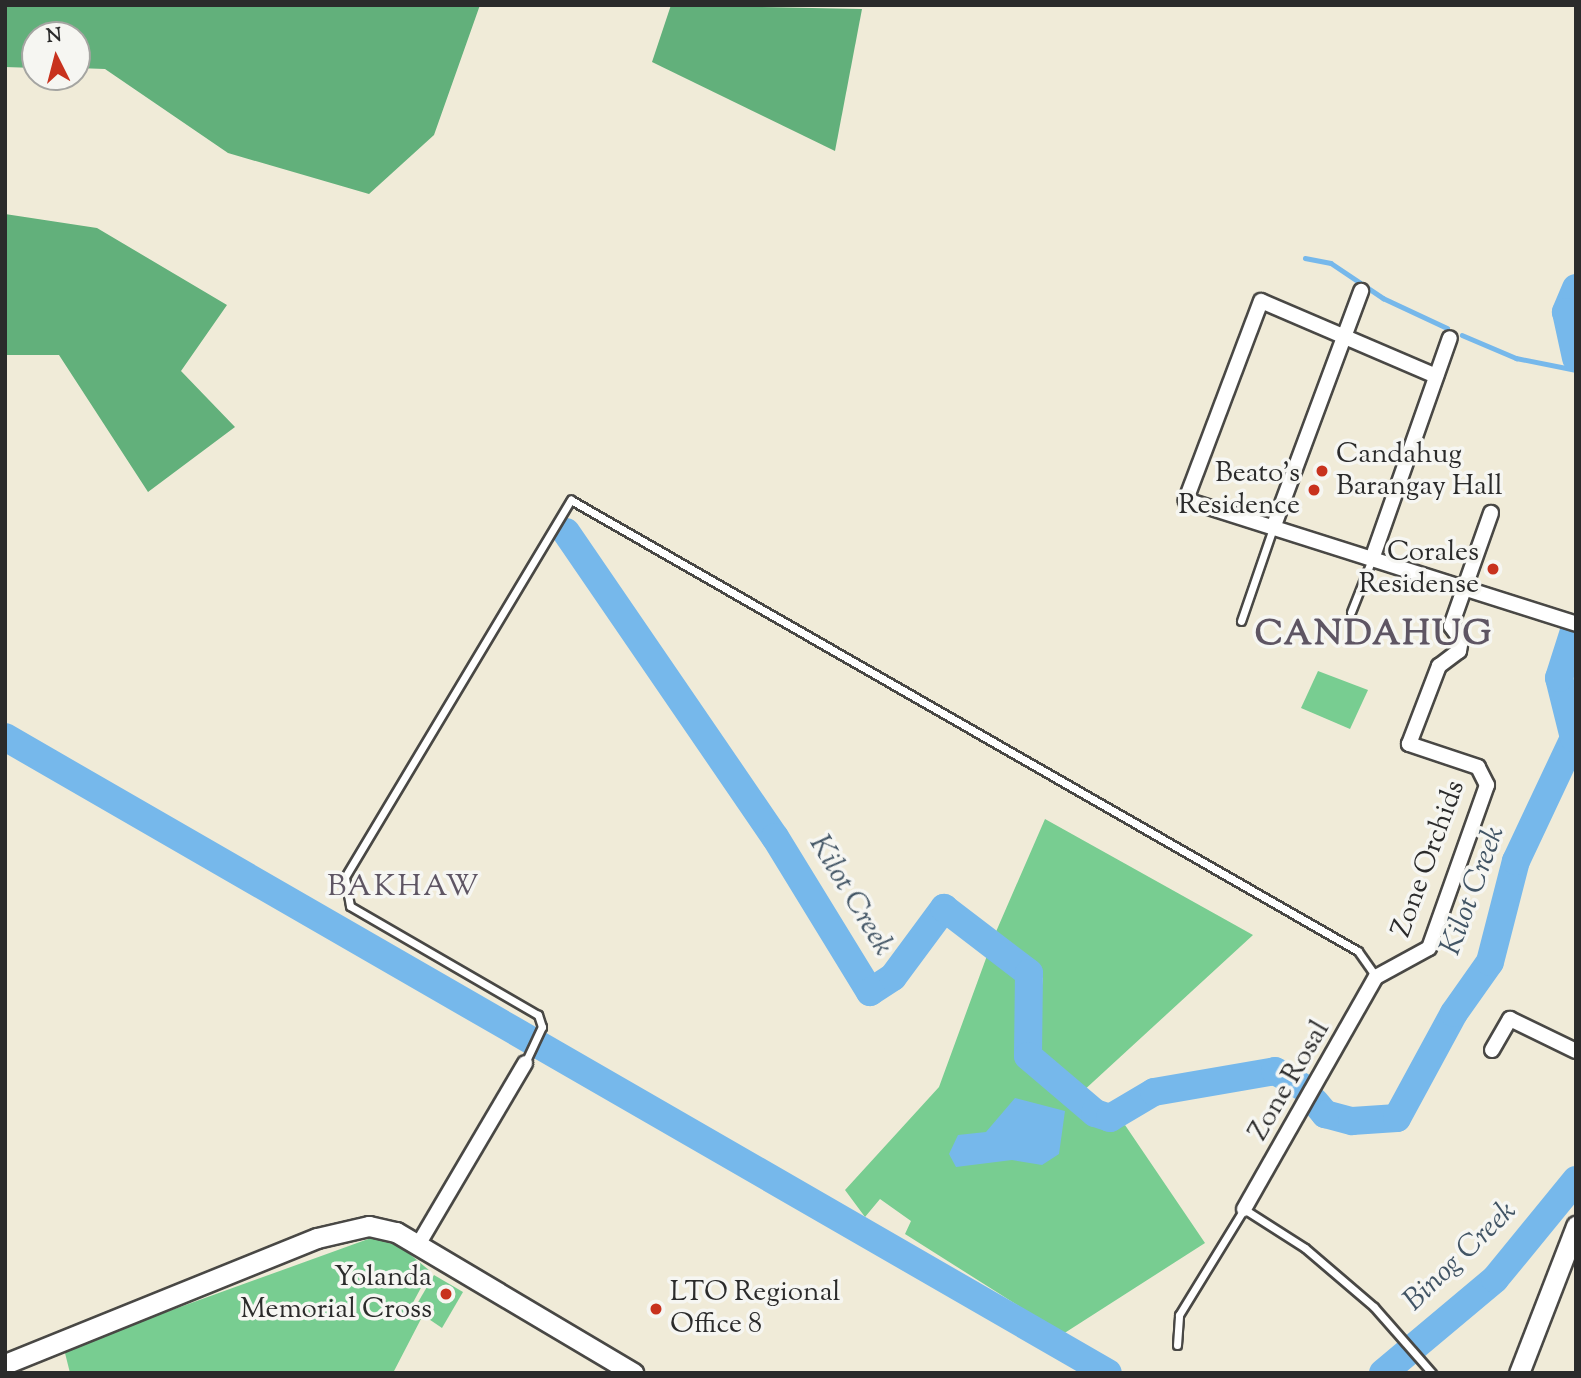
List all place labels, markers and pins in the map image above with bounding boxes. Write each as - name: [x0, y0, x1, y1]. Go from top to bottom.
- place label: Candahug Barangay Hall: [1336, 438, 1503, 504]
- place label: Beato's Residence: [1178, 457, 1300, 523]
- marker: Candahug Barangay Hall: [1314, 463, 1330, 479]
- marker: Beato's Residence: [1306, 482, 1322, 498]
- place label: Corales Residense: [1359, 536, 1479, 602]
- marker: Corales Residense: [1485, 561, 1501, 577]
- place label: Yolanda Memorial Cross: [240, 1261, 432, 1327]
- place label: LTO Regional Office 8: [670, 1276, 840, 1342]
- marker: Yolanda Memorial Cross: [438, 1286, 454, 1302]
- marker: LTO Regional Office 8: [648, 1301, 664, 1317]

